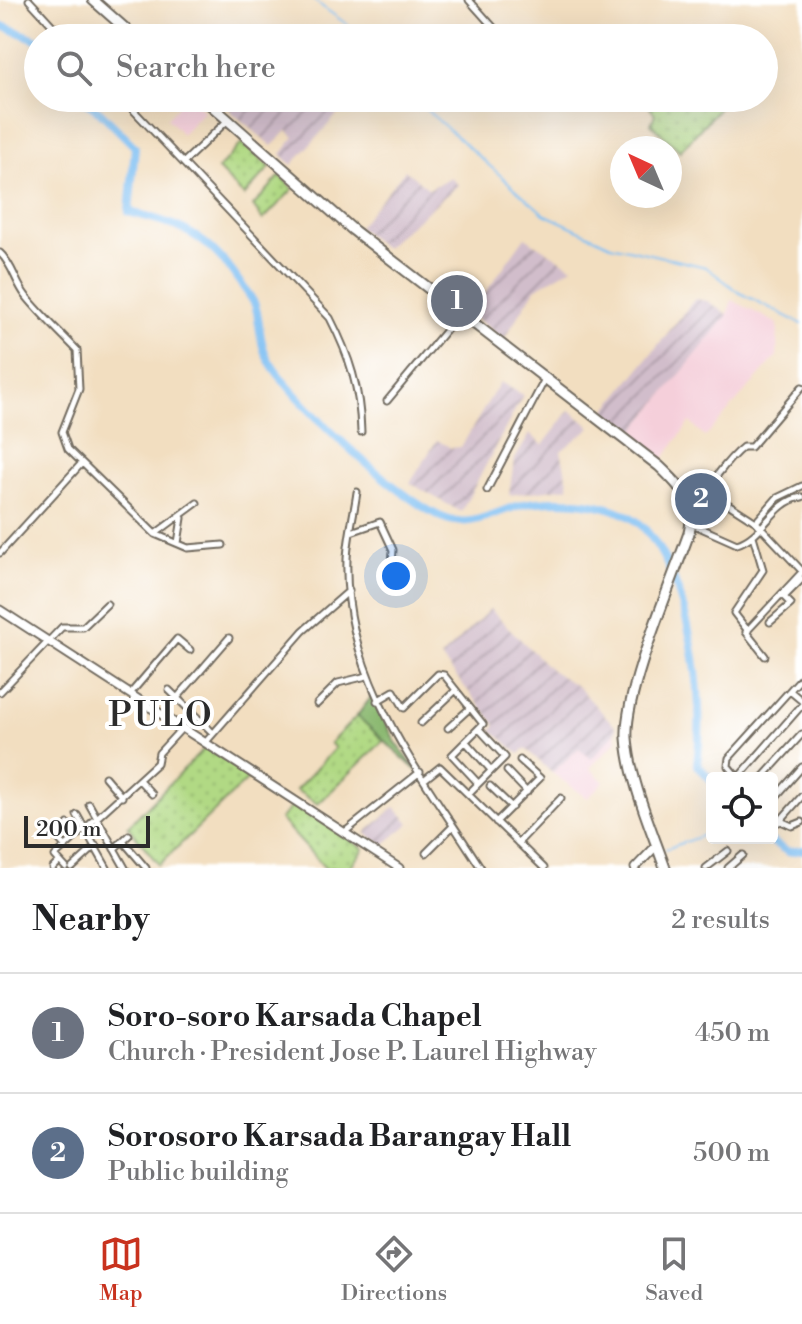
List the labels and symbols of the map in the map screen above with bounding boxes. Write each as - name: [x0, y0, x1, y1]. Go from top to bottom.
- north arrow: [610, 136, 682, 208]
- pin: 1: [431, 271, 483, 331]
- pin: 2: [675, 469, 727, 529]
- your location: [376, 556, 416, 596]
- district label: PULO: [108, 695, 214, 737]
- scale bar: [24, 812, 150, 848]

